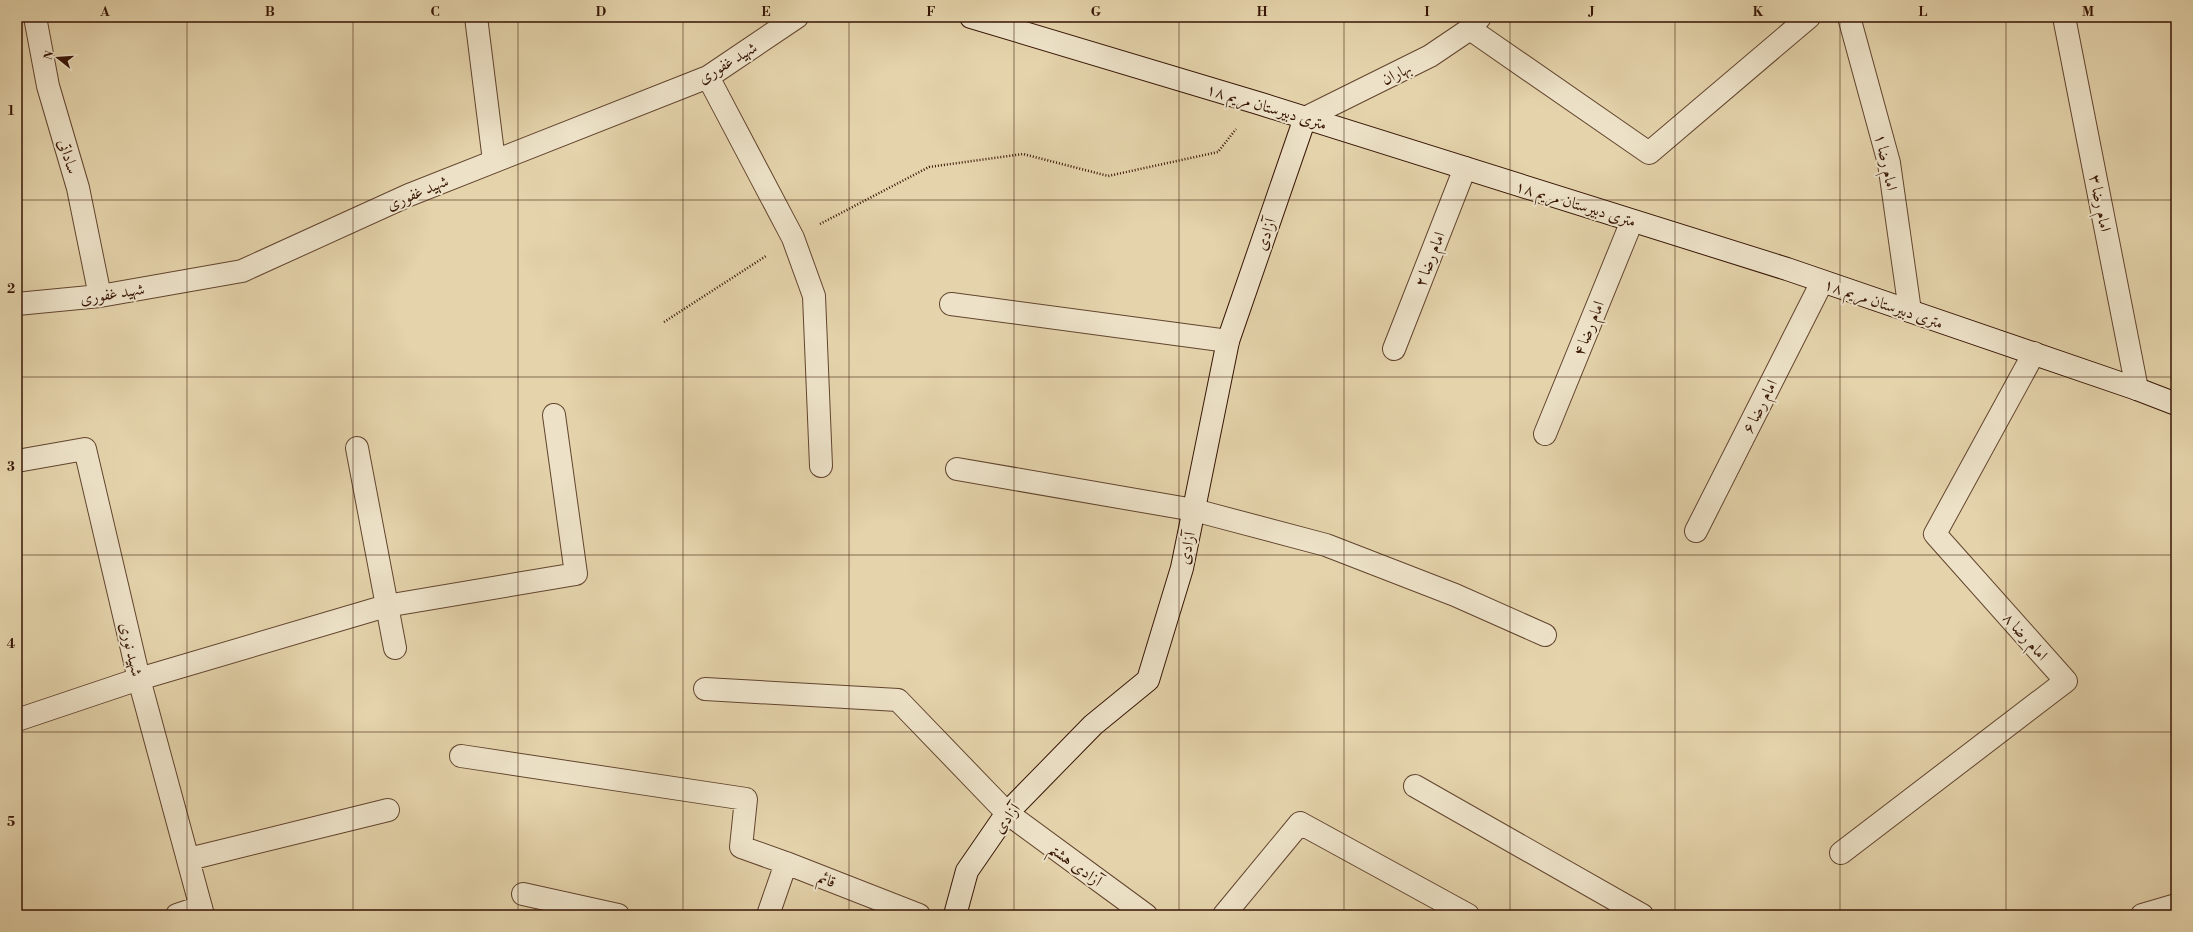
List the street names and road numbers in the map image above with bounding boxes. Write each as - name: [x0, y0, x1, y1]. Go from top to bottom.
- street label: شهید غفوری: [694, 37, 761, 88]
- street label: بهاران: [1378, 58, 1415, 90]
- street label: ۱۸ متری دبیرستان مریم: [1203, 79, 1329, 139]
- street label: امام رضا ۱: [1866, 132, 1902, 193]
- street label: ساداتی: [53, 137, 83, 176]
- street label: شهید غفوری: [383, 171, 451, 215]
- street label: امام رضا ۳: [2081, 173, 2115, 234]
- street label: ۱۸ متری دبیرستان مریم: [1512, 176, 1638, 236]
- street label: آزادی: [1251, 214, 1281, 253]
- street label: امام رضا ۲: [1410, 229, 1453, 291]
- street label: ۱۸ متری دبیرستان مریم: [1820, 274, 1946, 337]
- street label: شهید غفوری: [78, 279, 146, 309]
- street label: امام رضا ۴: [1569, 298, 1613, 360]
- street label: امام رضا ۶: [1738, 376, 1785, 439]
- street label: آزادی: [1174, 529, 1200, 566]
- street label: امام رضا ۸: [1996, 609, 2052, 668]
- street label: شهید نوری: [115, 620, 147, 678]
- street label: آزادی: [989, 798, 1026, 838]
- street label: آزادی هشتم: [1041, 839, 1107, 897]
- street label: قائم: [813, 867, 839, 896]

